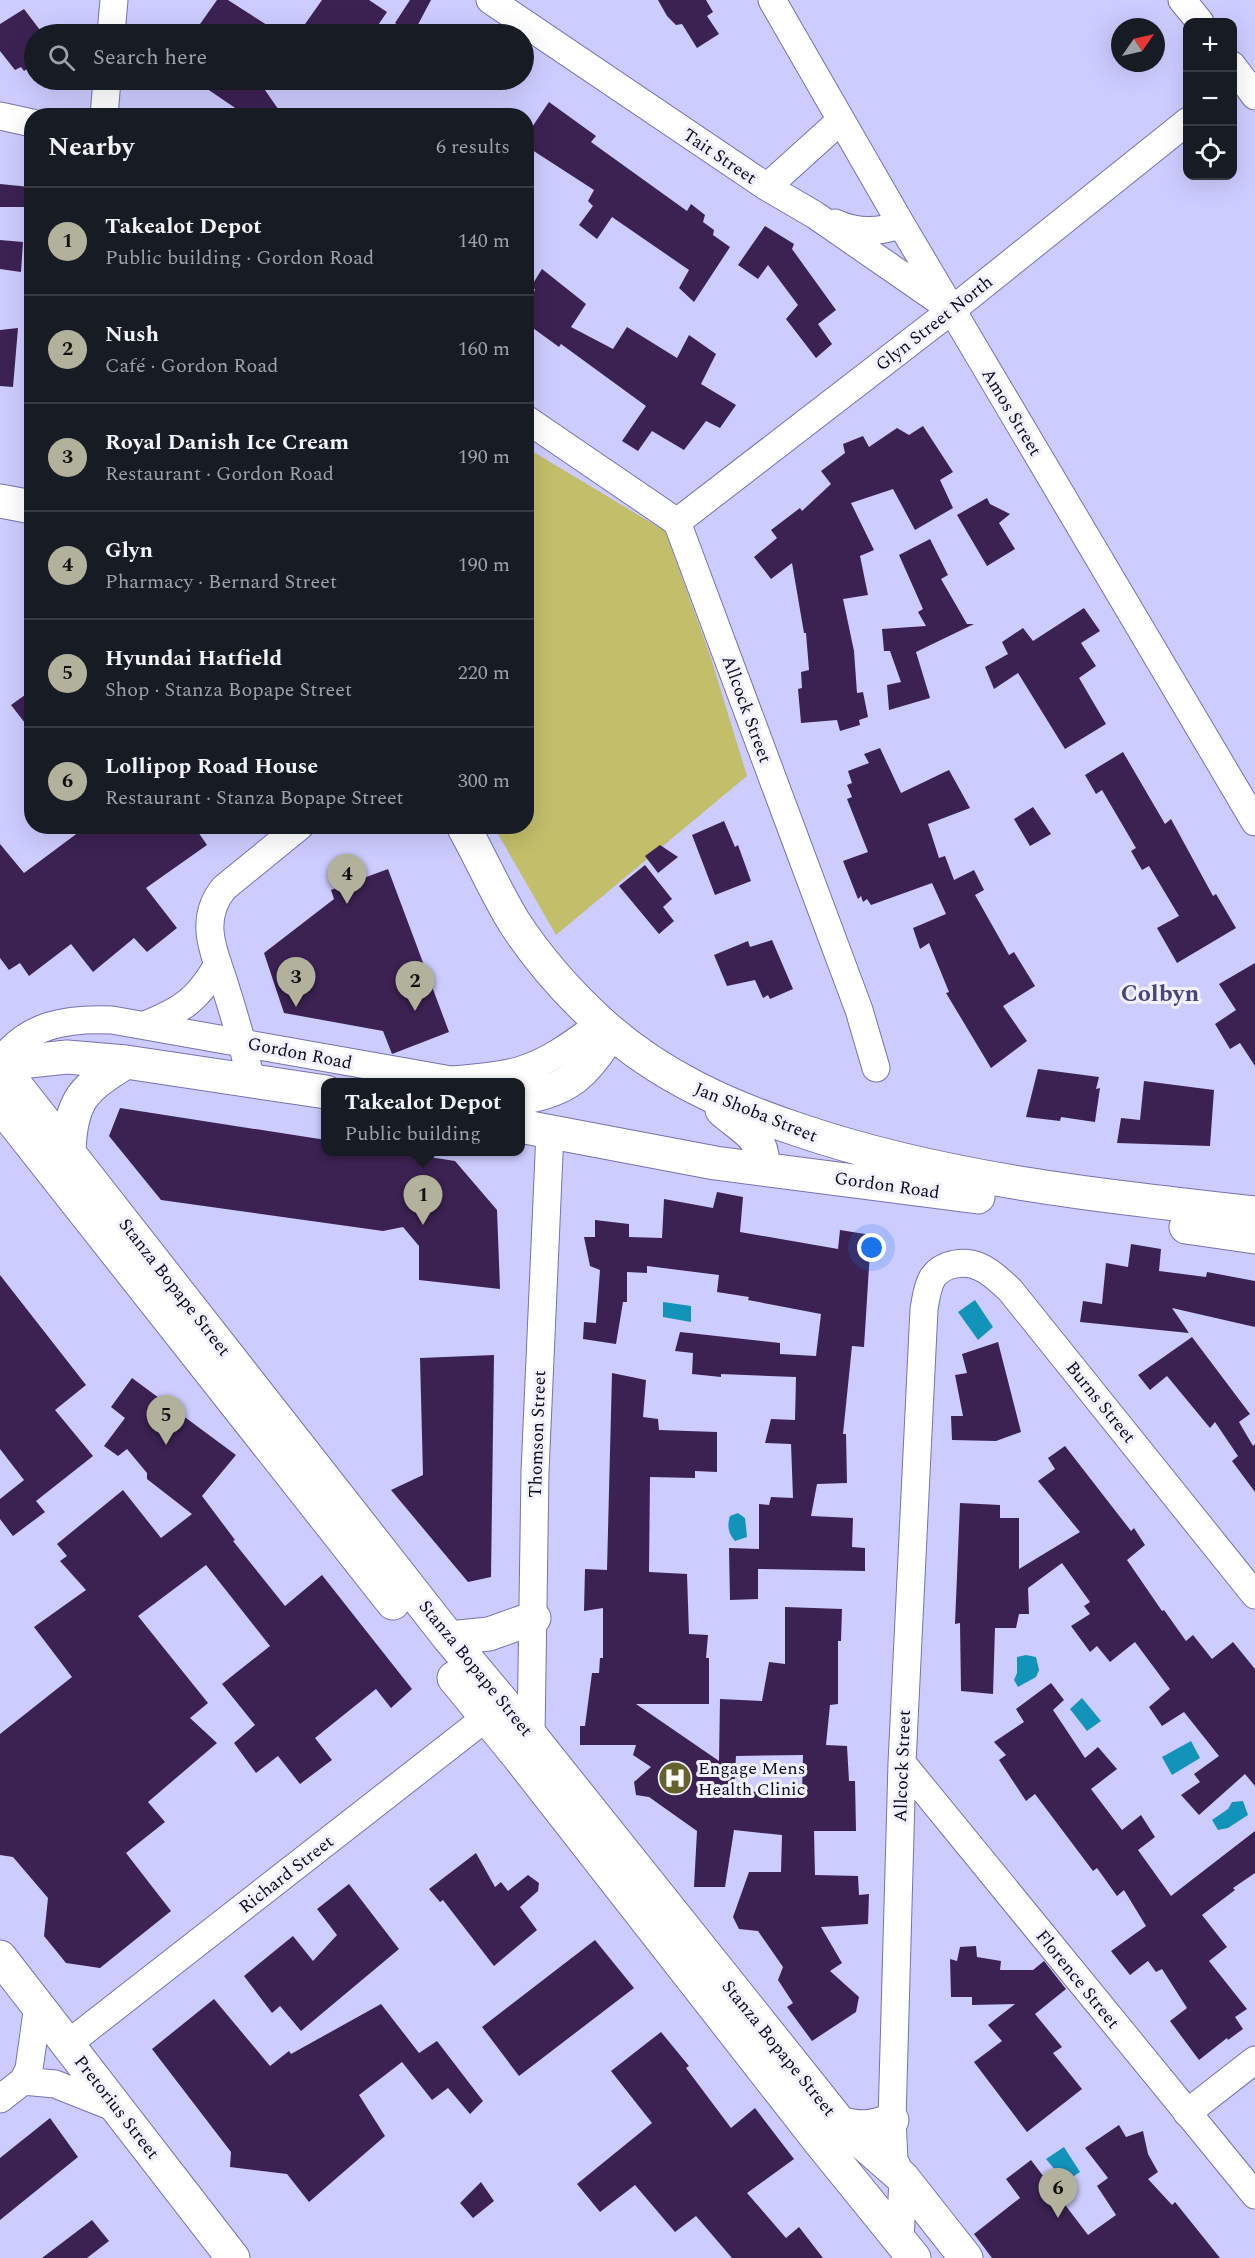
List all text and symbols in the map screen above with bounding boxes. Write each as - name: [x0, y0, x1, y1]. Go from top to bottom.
- north arrow: [1111, 18, 1165, 72]
- map controls: [1183, 18, 1237, 180]
- button: +: [1183, 18, 1237, 72]
- search box: [24, 24, 534, 90]
- icon: search: [45, 41, 78, 74]
- text: Search here: [93, 41, 207, 74]
- button: −: [1183, 72, 1237, 126]
- street label: Tait Street: [677, 122, 762, 191]
- button: locate: [1183, 126, 1237, 180]
- text: Nearby: [48, 127, 134, 167]
- text: 6 results: [436, 132, 510, 162]
- text: Takealot Depot: [105, 210, 262, 243]
- text: 1: [62, 226, 73, 256]
- text: 140 m: [458, 226, 510, 256]
- text: Public building · Gordon Road: [105, 243, 374, 273]
- street label: Glyn Street North: [870, 269, 999, 378]
- text: Nush: [105, 318, 159, 351]
- text: 2: [62, 334, 73, 364]
- text: 160 m: [458, 334, 510, 364]
- text: Café · Gordon Road: [105, 351, 278, 381]
- street label: Amos Street: [975, 363, 1048, 461]
- text: Royal Danish Ice Cream: [105, 426, 349, 459]
- text: 3: [62, 442, 73, 472]
- text: 190 m: [458, 442, 510, 472]
- text: Restaurant · Gordon Road: [105, 459, 334, 489]
- text: Glyn: [105, 534, 153, 567]
- text: 4: [62, 550, 73, 580]
- text: 190 m: [458, 550, 510, 580]
- text: Pharmacy · Bernard Street: [105, 567, 337, 597]
- text: Hyundai Hatfield: [105, 642, 282, 675]
- street label: Allcock Street: [715, 652, 778, 767]
- text: 5: [62, 658, 73, 688]
- text: 220 m: [458, 658, 510, 688]
- text: Shop · Stanza Bopape Street: [105, 675, 352, 705]
- text: Lollipop Road House: [105, 750, 318, 783]
- text: 6: [62, 766, 73, 796]
- text: 300 m: [458, 766, 510, 796]
- text: Restaurant · Stanza Bopape Street: [105, 783, 404, 813]
- pin: 4: [328, 854, 366, 904]
- pin: 3: [276, 958, 316, 1007]
- pin: 2: [396, 962, 434, 1011]
- district label: Colbyn: [1121, 976, 1200, 1012]
- street label: Gordon Road: [245, 1030, 355, 1077]
- street label: Jan Shoba Street: [690, 1075, 821, 1149]
- popup: [321, 1078, 525, 1156]
- text: Takealot Depot: [345, 1086, 501, 1119]
- text: Public building: [345, 1119, 481, 1149]
- street label: Gordon Road: [833, 1165, 941, 1206]
- pin: 1: [404, 1176, 442, 1225]
- street label: Stanza Bopape Street: [112, 1212, 237, 1362]
- your location: [857, 1233, 886, 1262]
- street label: Burns Street: [1059, 1355, 1142, 1449]
- street label: Thomson Street: [522, 1370, 553, 1498]
- pin: 5: [146, 1396, 186, 1445]
- street label: Stanza Bopape Street: [412, 1594, 539, 1742]
- street label: Allcock Street: [887, 1709, 918, 1823]
- place label: Engage Mens Health Clinic: [698, 1755, 806, 1803]
- hospital icon: Engage Mens Health Clinic: [657, 1760, 693, 1796]
- street label: Richard Street: [233, 1829, 340, 1920]
- street label: Florence Street: [1029, 1924, 1126, 2035]
- street label: Stanza Bopape Street: [715, 1974, 842, 2122]
- street label: Pretorius Street: [67, 2049, 166, 2165]
- pin: 6: [1038, 2168, 1078, 2218]

